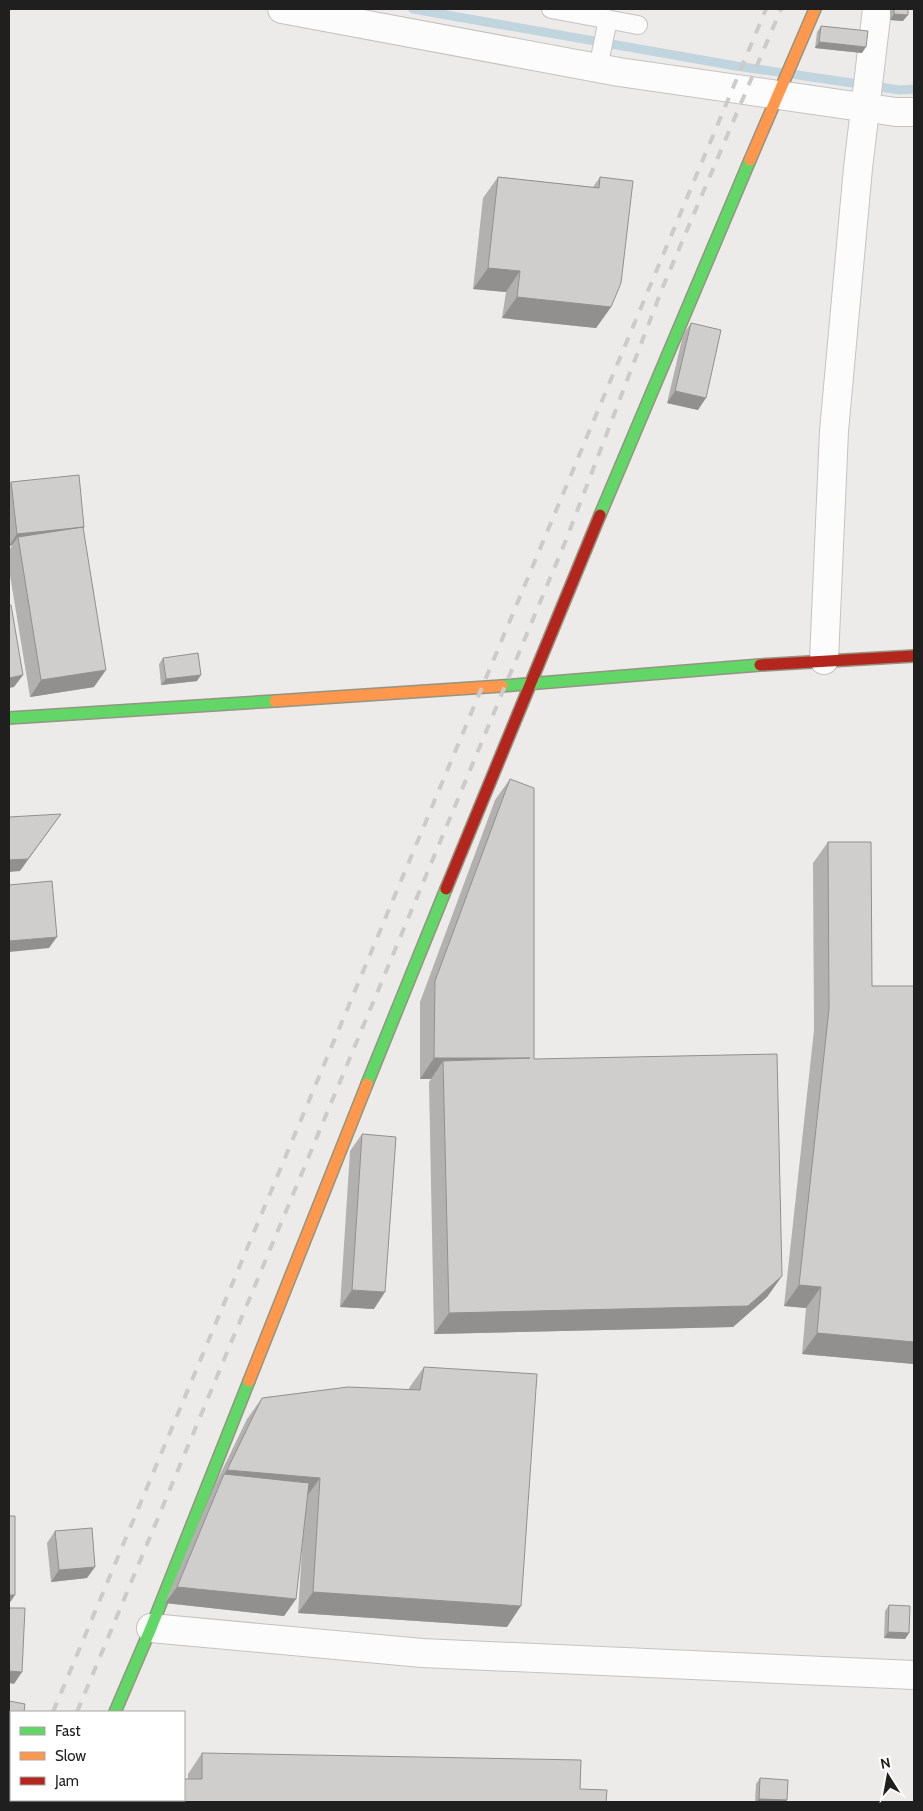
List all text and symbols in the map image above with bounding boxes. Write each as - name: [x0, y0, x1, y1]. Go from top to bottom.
- legend: [10, 1711, 185, 1801]
- text: Fast: [55, 1722, 80, 1740]
- text: Slow: [55, 1747, 86, 1765]
- north arrow: [863, 1751, 913, 1801]
- text: N: [879, 1753, 892, 1773]
- text: Jam: [54, 1772, 79, 1790]

